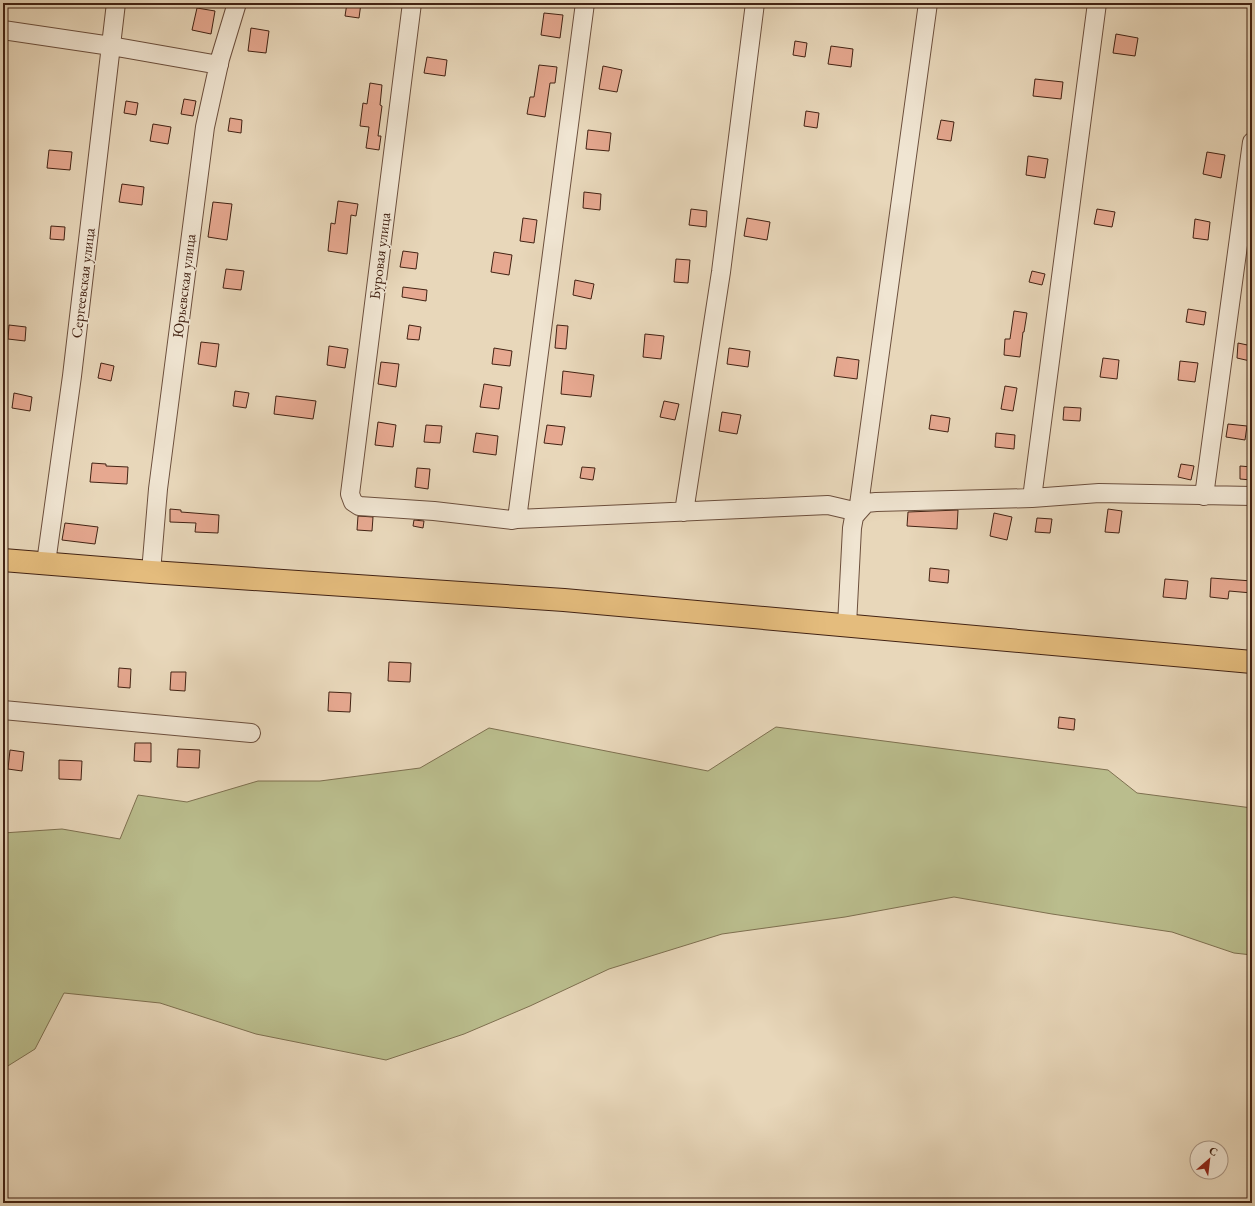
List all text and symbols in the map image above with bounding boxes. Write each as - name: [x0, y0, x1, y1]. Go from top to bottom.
- street label: Буровая улица: [365, 211, 394, 301]
- street label: Сергеевская улица: [66, 227, 99, 339]
- street label: Юрьевская улица: [168, 233, 199, 339]
- north arrow: [1189, 1140, 1229, 1180]
- text: С: [1207, 1143, 1221, 1159]

